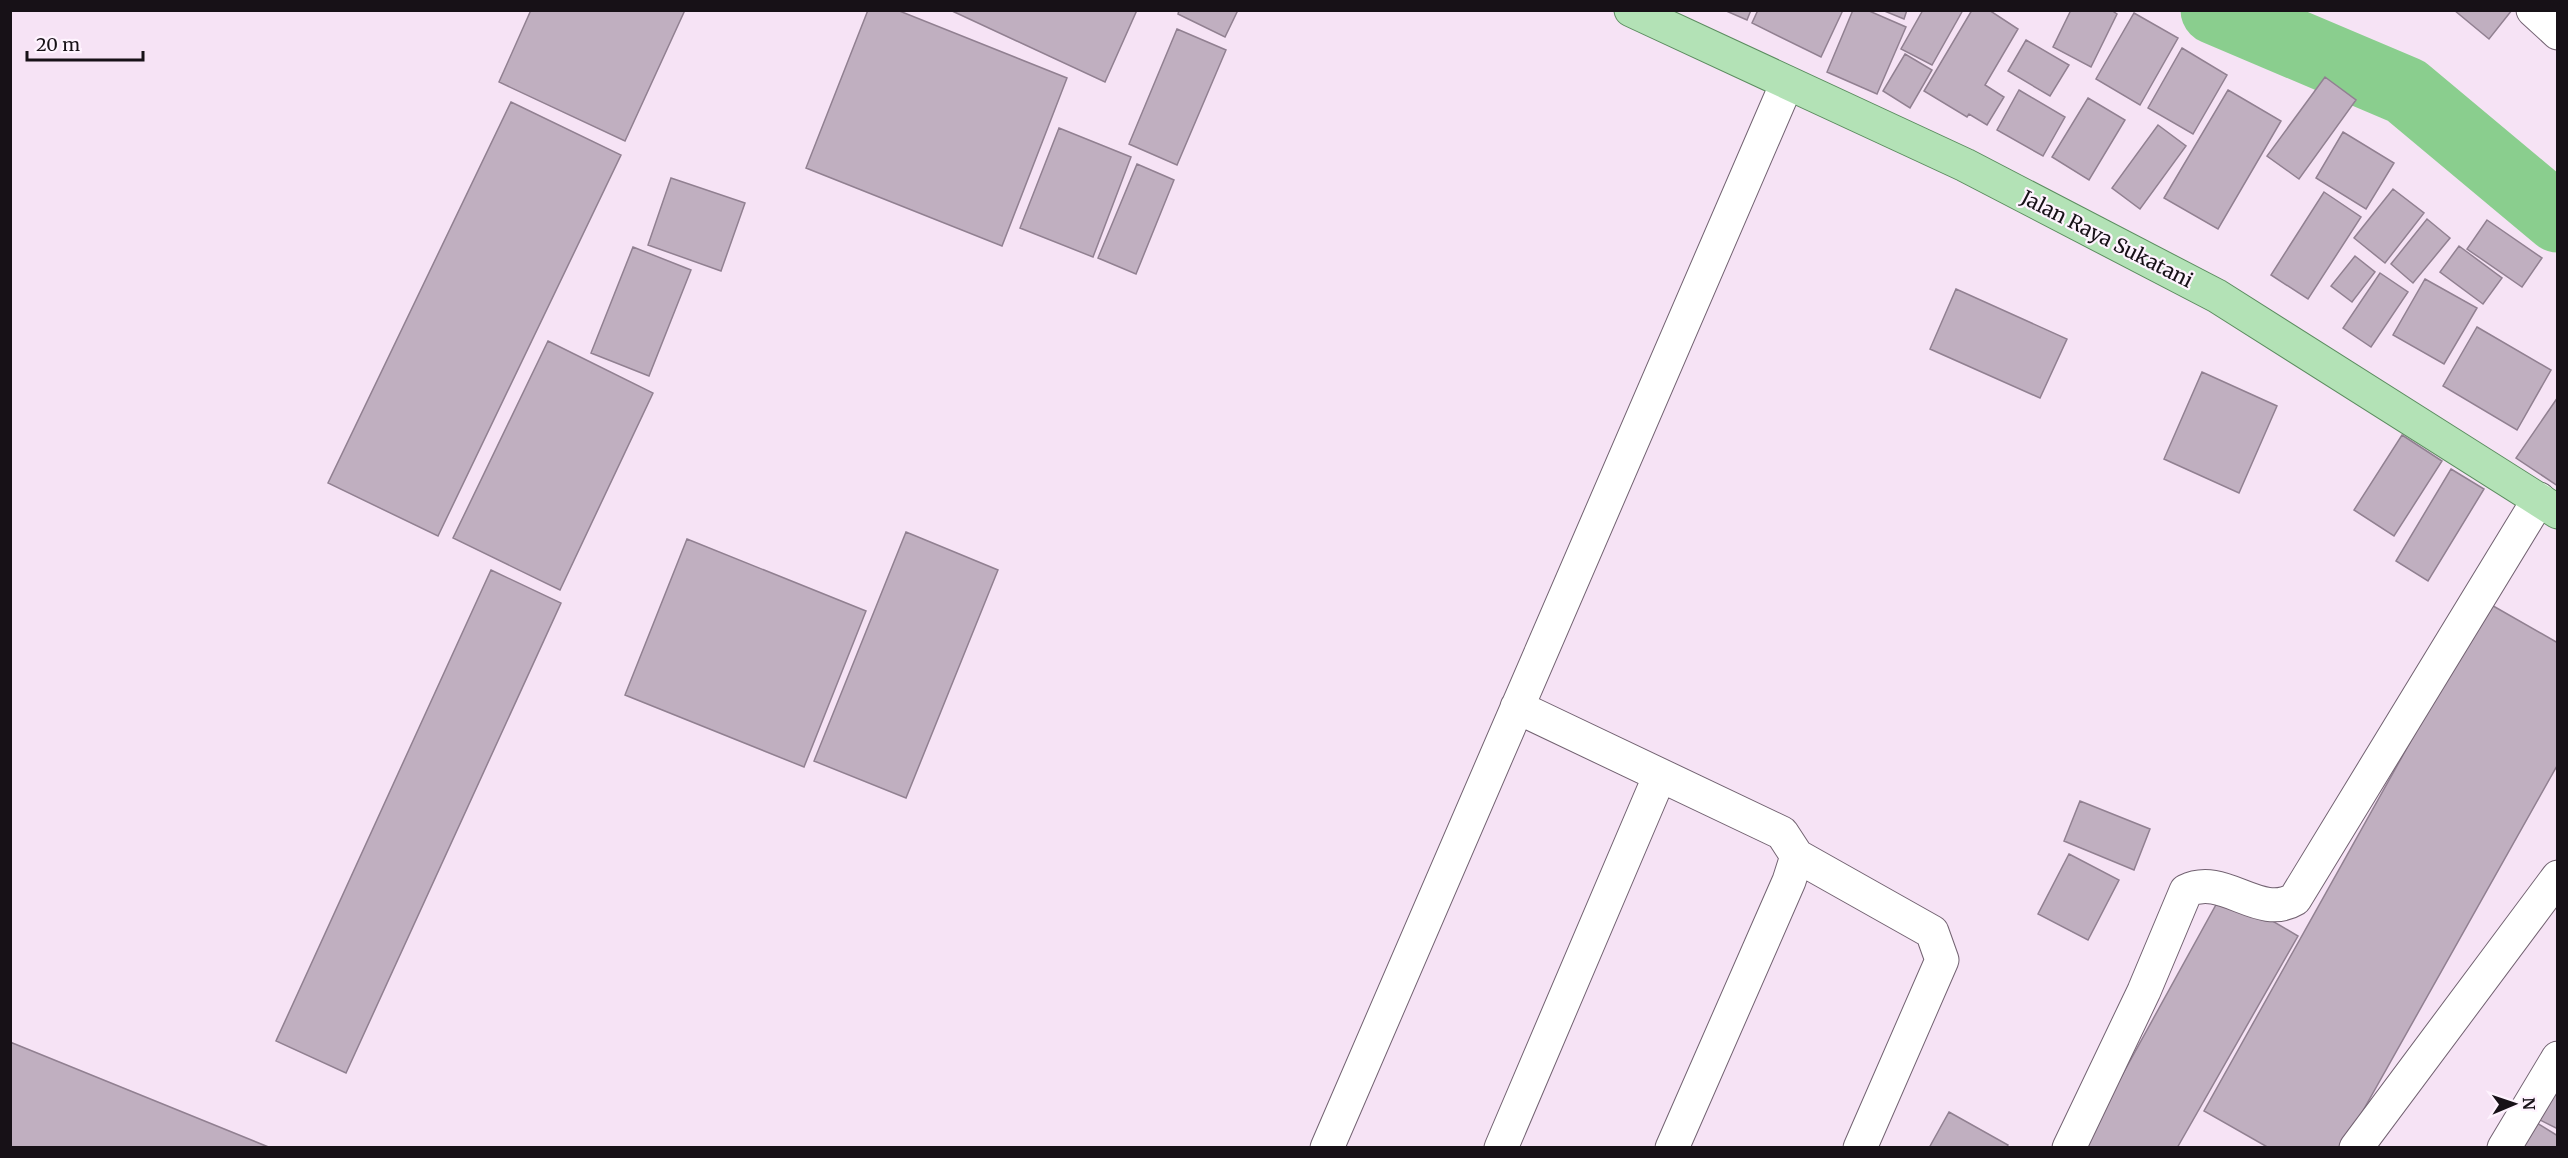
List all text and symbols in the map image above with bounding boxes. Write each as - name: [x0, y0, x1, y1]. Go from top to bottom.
- scale bar: [27, 24, 142, 62]
- text: 20 m: [36, 33, 80, 56]
- street label: Jalan Raya Sukatani: [2016, 184, 2197, 293]
- north arrow: [2484, 1074, 2544, 1134]
- text: N: [2519, 1097, 2539, 1111]

